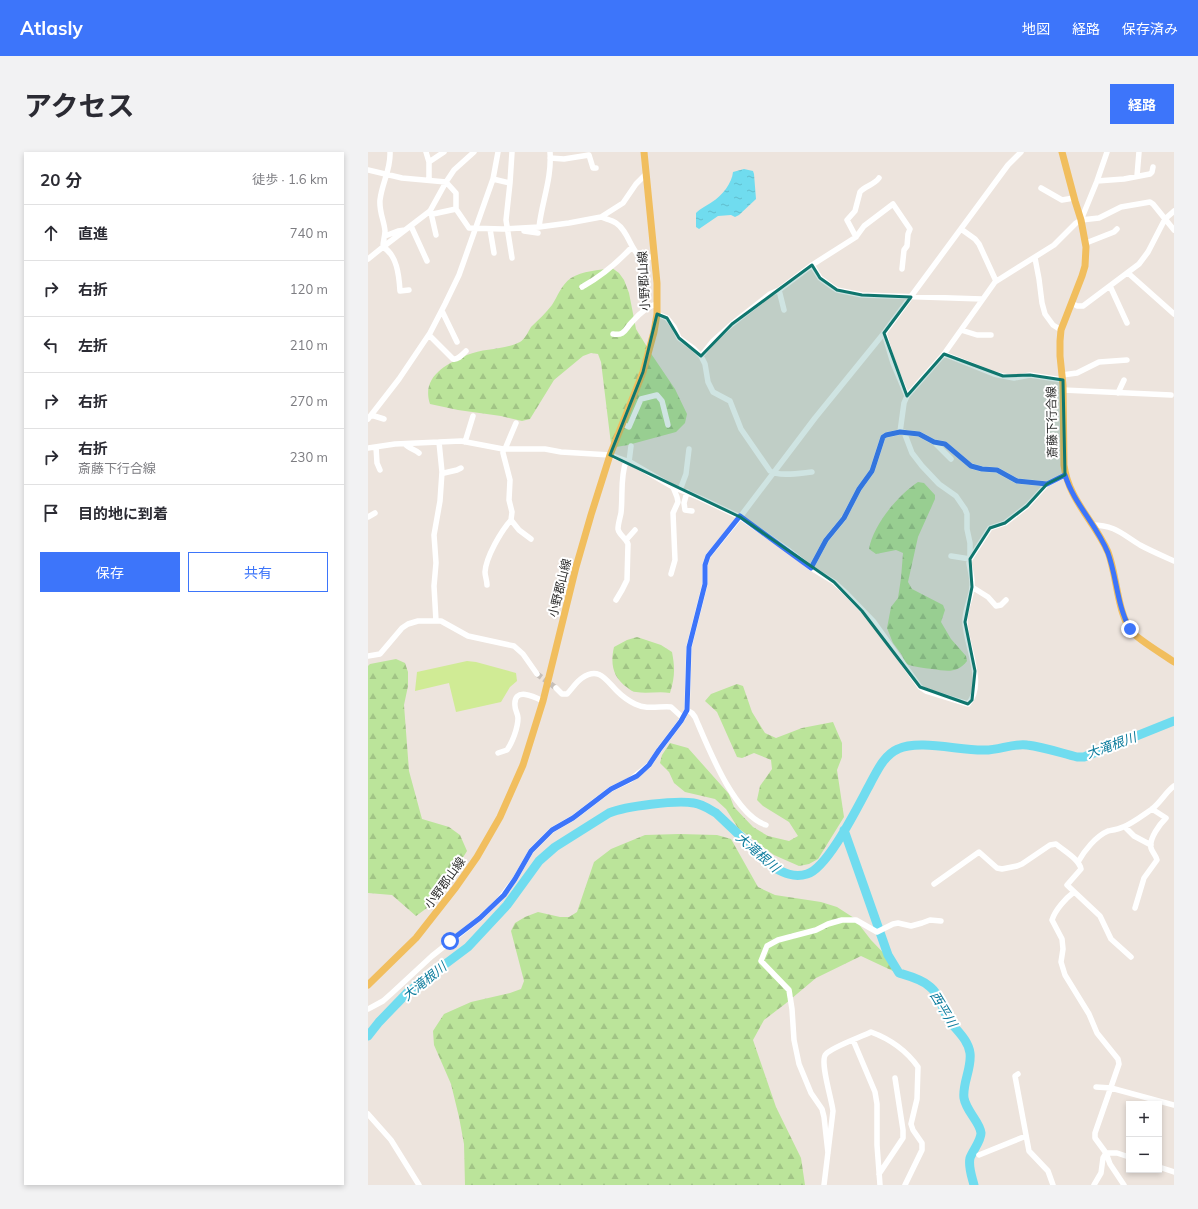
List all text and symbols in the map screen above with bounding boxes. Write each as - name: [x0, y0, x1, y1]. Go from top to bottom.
- text: Atlasly: [20, 16, 83, 40]
- text: 地図: [1022, 20, 1050, 38]
- text: 経路: [1072, 20, 1100, 38]
- text: 保存済み: [1122, 20, 1178, 38]
- button: 経路: [1110, 84, 1174, 124]
- text: アクセス: [24, 88, 135, 123]
- text: 20 分: [40, 169, 82, 190]
- text: 徒歩 · 1.6 km: [252, 171, 328, 187]
- icon: ahead: [40, 222, 62, 244]
- text: 直進: [78, 224, 108, 243]
- text: 740 m: [290, 225, 328, 241]
- street label: 小野郡山線: [634, 251, 653, 311]
- icon: right: [40, 278, 62, 300]
- text: 右折: [78, 280, 108, 299]
- text: 120 m: [290, 281, 328, 297]
- icon: left: [40, 334, 62, 356]
- text: 左折: [78, 336, 108, 355]
- text: 210 m: [290, 337, 328, 353]
- street label: 斎藤下行合線: [1043, 386, 1060, 458]
- icon: right: [40, 390, 62, 412]
- text: 右折: [78, 392, 108, 411]
- text: 270 m: [290, 393, 328, 409]
- text: 右折: [78, 439, 108, 458]
- icon: right: [40, 446, 62, 468]
- text: 230 m: [290, 449, 328, 465]
- text: 斎藤下行合線: [78, 460, 156, 476]
- icon: arrive: [40, 502, 62, 524]
- text: 目的地に到着: [78, 504, 168, 523]
- button: 保存: [40, 552, 180, 592]
- button: 共有: [188, 552, 328, 592]
- street label: 小野郡山線: [545, 557, 574, 619]
- route end: [1121, 620, 1139, 638]
- water label: 大滝根川: [1084, 728, 1140, 761]
- water label: 大滝根川: [733, 829, 784, 876]
- street label: 小野郡山線: [421, 854, 468, 911]
- route start: [441, 932, 459, 950]
- water label: 大滝根川: [399, 957, 451, 1004]
- water label: 西平川: [927, 988, 962, 1032]
- map controls: [1126, 1101, 1162, 1173]
- button: +: [1126, 1101, 1162, 1137]
- button: −: [1126, 1137, 1162, 1173]

